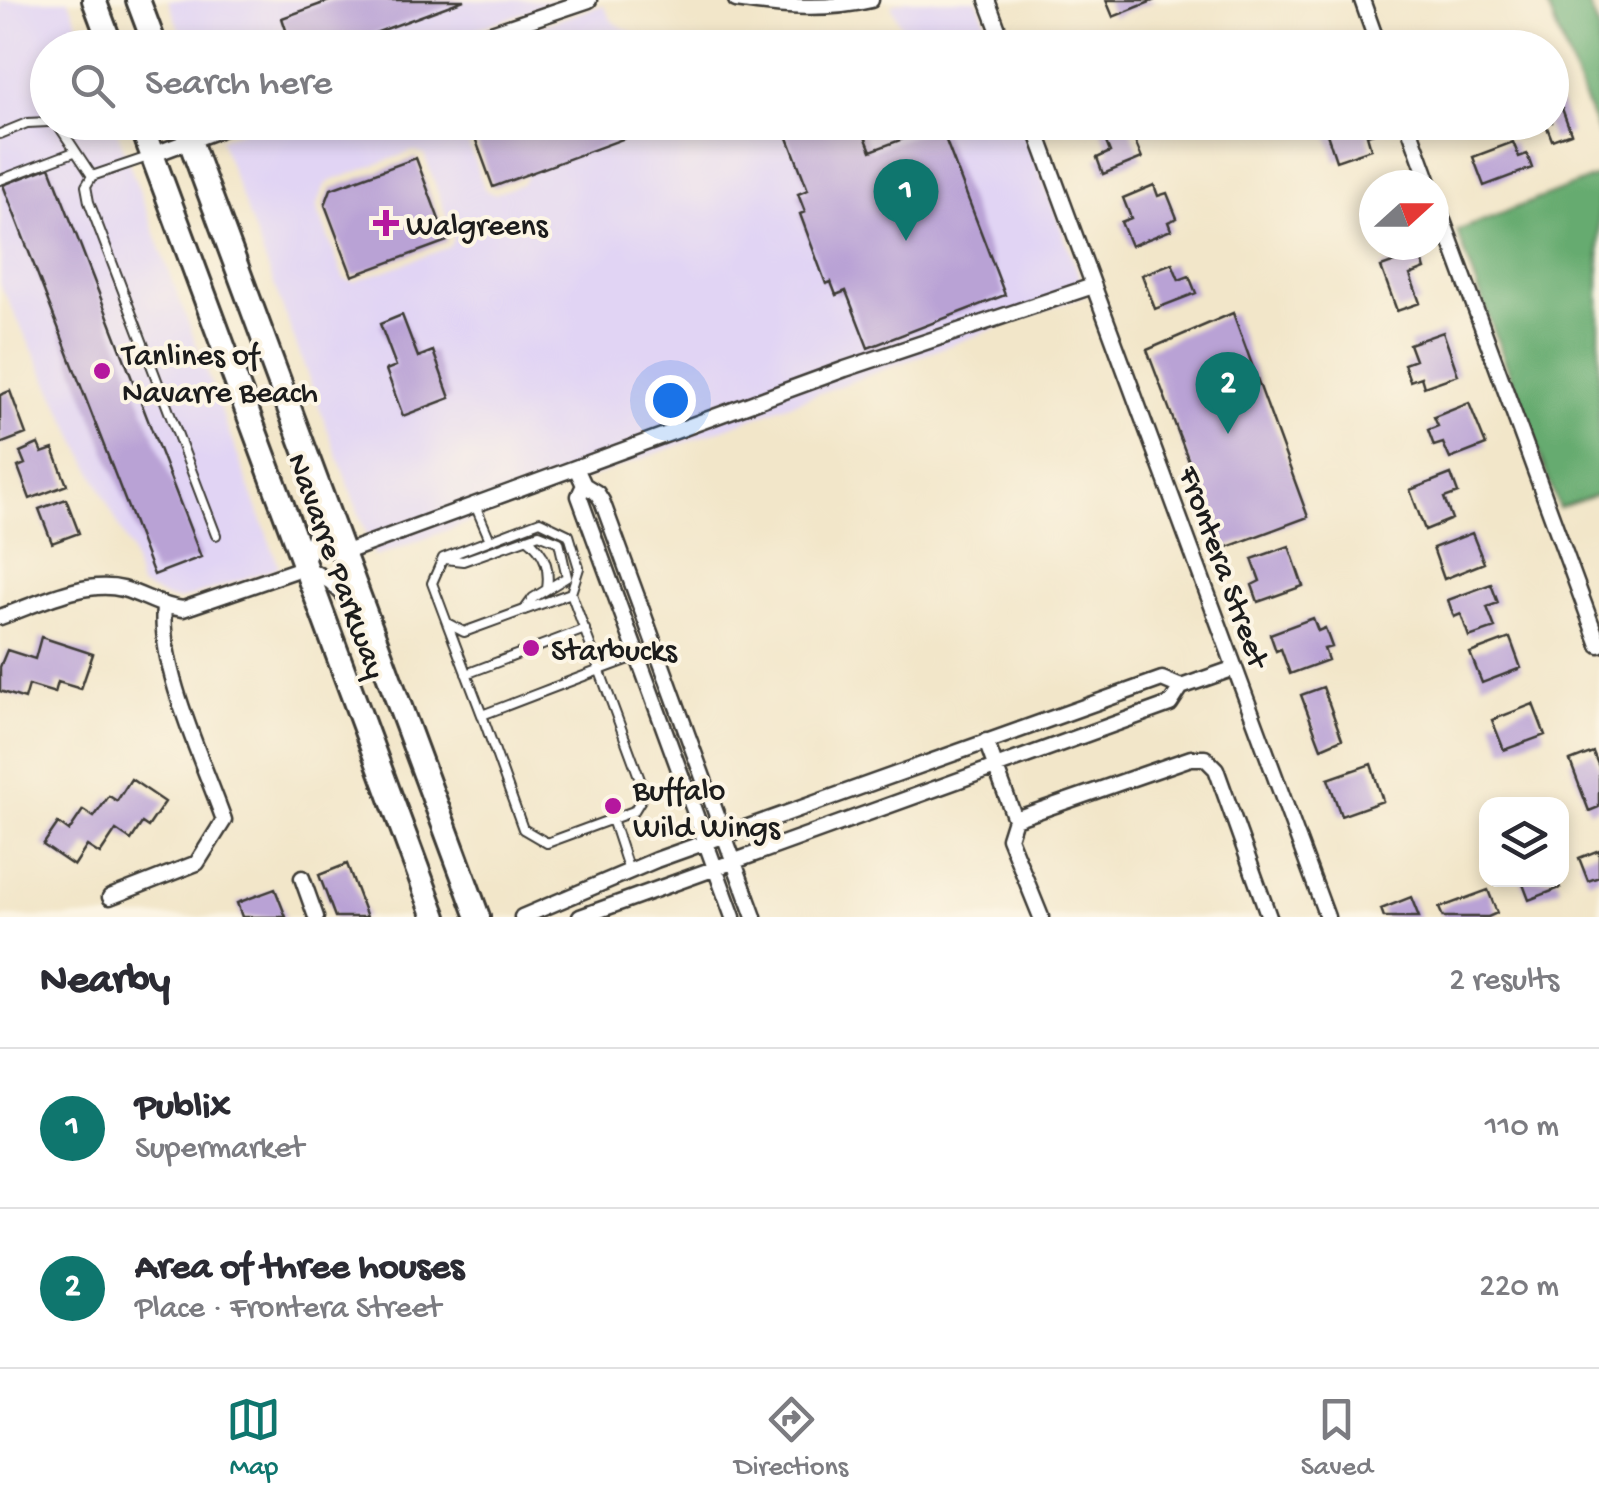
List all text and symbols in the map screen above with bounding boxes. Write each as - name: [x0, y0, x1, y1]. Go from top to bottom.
- search box: [30, 30, 1569, 140]
- icon: search: [65, 58, 120, 113]
- text: Search here: [145, 63, 332, 107]
- pin: 1: [874, 158, 938, 241]
- north arrow: [1359, 170, 1449, 260]
- place label: Walgreens: [406, 209, 549, 247]
- marker: Walgreens: [375, 212, 397, 234]
- place label: Tanlines of Navarre Beach: [120, 339, 318, 414]
- pin: 2: [1196, 352, 1260, 434]
- marker: Tanlines of Navarre Beach: [91, 360, 113, 382]
- your location: [645, 375, 696, 426]
- street label: Navarre Parkway: [276, 449, 393, 685]
- street label: Frontera Street: [1167, 461, 1276, 676]
- place label: Starbucks: [551, 634, 678, 672]
- marker: Starbucks: [520, 637, 542, 659]
- place label: Buffalo Wild Wings: [632, 774, 781, 849]
- marker: Buffalo Wild Wings: [602, 795, 624, 817]
- map controls: [1479, 797, 1569, 887]
- button: layers: [1479, 797, 1569, 887]
- text: Nearby: [40, 958, 170, 1007]
- text: 2 results: [1449, 963, 1559, 1001]
- text: Publix: [135, 1087, 230, 1131]
- text: 1: [66, 1109, 79, 1147]
- text: 110 m: [1485, 1109, 1559, 1147]
- text: Supermarket: [135, 1131, 304, 1169]
- text: Area of three houses: [135, 1247, 464, 1291]
- text: 2: [65, 1269, 80, 1307]
- text: 220 m: [1479, 1269, 1559, 1307]
- text: Place · Frontera Street: [135, 1291, 441, 1329]
- tab: Map: [226, 1392, 281, 1485]
- tab: Directions: [734, 1392, 848, 1485]
- tab: Saved: [1301, 1392, 1373, 1485]

